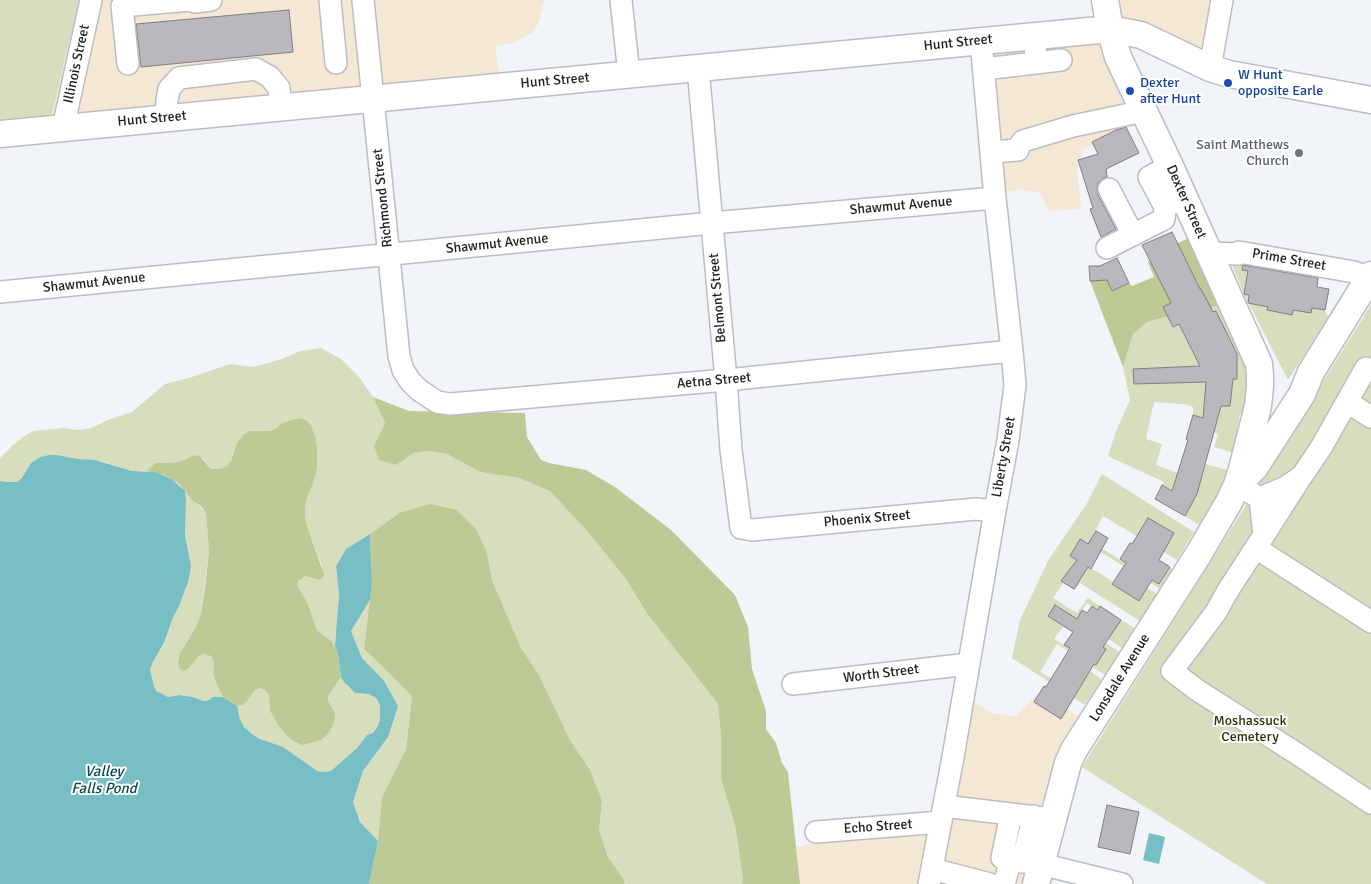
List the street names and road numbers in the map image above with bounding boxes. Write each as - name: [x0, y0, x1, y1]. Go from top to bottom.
- street label: Illinois Street: [60, 23, 94, 105]
- street label: Hunt Street: [923, 31, 993, 55]
- street label: Hunt Street: [520, 70, 590, 92]
- street label: Hunt Street: [117, 108, 187, 130]
- street label: Richmond Street: [369, 148, 397, 248]
- street label: Dexter Street: [1162, 162, 1210, 242]
- street label: Shawmut Avenue: [849, 193, 953, 219]
- street label: Shawmut Avenue: [445, 230, 549, 258]
- street label: Prime Street: [1251, 245, 1327, 275]
- street label: Belmont Street: [706, 252, 730, 344]
- street label: Shawmut Avenue: [42, 269, 146, 297]
- street label: Aetna Street: [676, 369, 752, 393]
- street label: Liberty Street: [989, 415, 1019, 499]
- street label: Phoenix Street: [823, 507, 911, 531]
- street label: Lonsdale Avenue: [1086, 631, 1154, 725]
- street label: Worth Street: [842, 661, 920, 687]
- street label: Echo Street: [843, 816, 913, 838]

